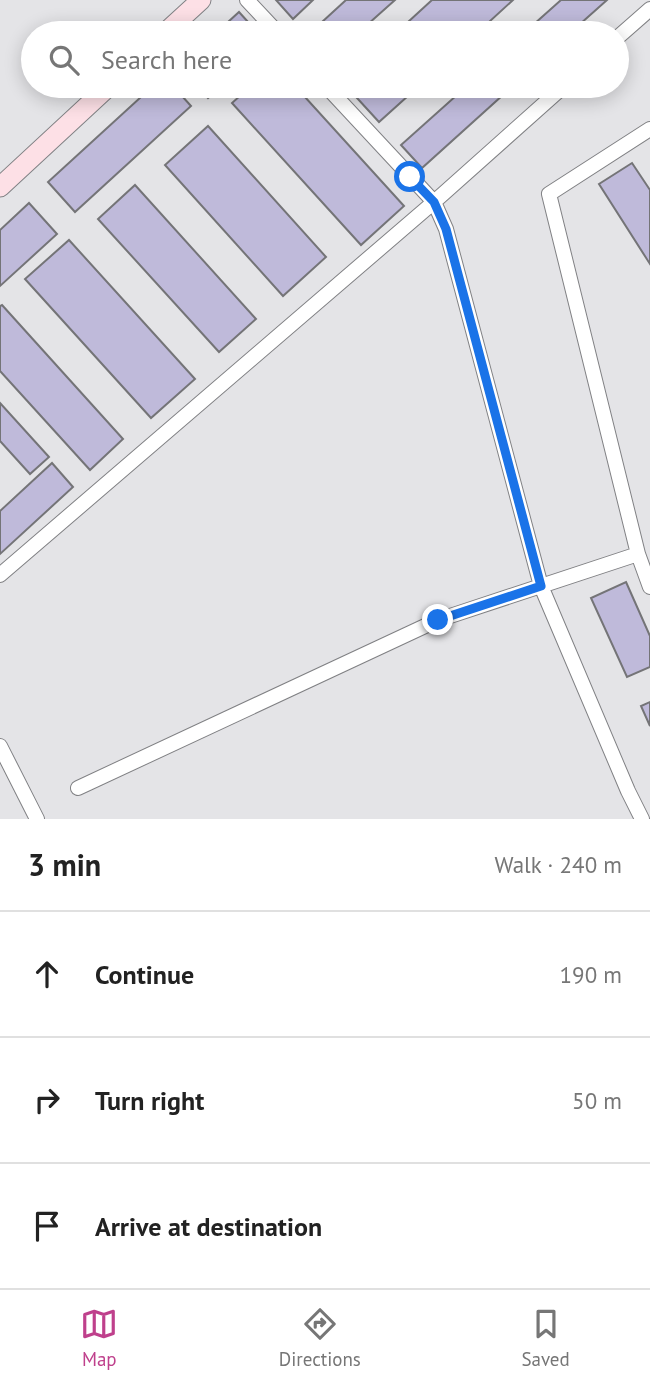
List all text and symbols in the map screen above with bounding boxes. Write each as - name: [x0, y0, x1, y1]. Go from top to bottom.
- search box: [21, 21, 629, 98]
- icon: search: [45, 41, 83, 79]
- text: Search here: [101, 43, 232, 76]
- route start: [394, 161, 425, 192]
- route end: [422, 604, 453, 635]
- text: 3 min: [28, 845, 101, 884]
- text: Walk · 240 m: [495, 850, 622, 879]
- icon: ahead: [28, 955, 66, 993]
- text: Continue: [95, 958, 194, 991]
- text: 190 m: [560, 960, 622, 989]
- icon: right: [28, 1081, 66, 1119]
- text: Turn right: [95, 1084, 204, 1117]
- text: 50 m: [572, 1086, 622, 1115]
- icon: arrive: [28, 1207, 66, 1245]
- text: Arrive at destination: [95, 1210, 322, 1243]
- tab: Map: [80, 1305, 118, 1371]
- tab: Directions: [279, 1305, 361, 1371]
- tab: Saved: [521, 1305, 570, 1371]

